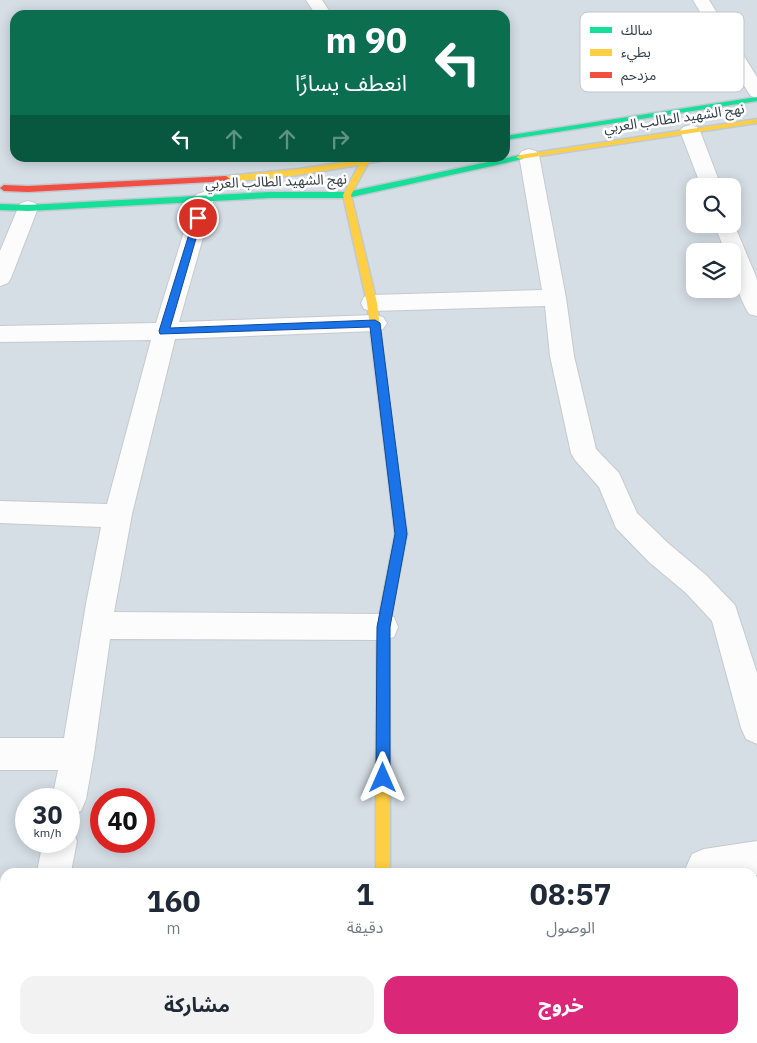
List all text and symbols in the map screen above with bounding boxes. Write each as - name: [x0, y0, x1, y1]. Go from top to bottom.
- legend: [580, 12, 744, 92]
- text: 90 m: [325, 17, 407, 63]
- text: سالك: [621, 21, 653, 39]
- icon: left: [425, 30, 490, 95]
- text: بطيء: [621, 43, 651, 63]
- text: مزدحم: [621, 66, 656, 86]
- text: انعطف يسارًا: [295, 68, 407, 97]
- street label: نهج الشهيد الطالب العربي: [602, 99, 746, 139]
- icon: left: [167, 125, 195, 153]
- icon: ahead: [220, 125, 248, 153]
- icon: ahead: [273, 125, 301, 153]
- icon: right: [326, 125, 354, 153]
- street label: نهج الشهيد الطالب العربي: [205, 170, 348, 195]
- map controls: [686, 178, 741, 298]
- button: search: [686, 178, 741, 233]
- pin: [177, 197, 219, 239]
- icon: arrive: [184, 204, 212, 232]
- button: layers: [686, 243, 741, 298]
- position arrow: [356, 751, 408, 803]
- speed limit sign: 40: [90, 788, 155, 853]
- text: 30: [32, 798, 63, 831]
- text: km/h: [33, 825, 62, 840]
- text: 1: [356, 874, 374, 913]
- text: 08:57: [530, 874, 612, 913]
- text: 160: [146, 881, 200, 920]
- text: دقيقة: [347, 917, 383, 937]
- text: الوصول: [546, 917, 595, 937]
- text: m: [166, 918, 180, 938]
- button: مشاركة: [20, 976, 374, 1034]
- button: خروج: [384, 976, 738, 1034]

